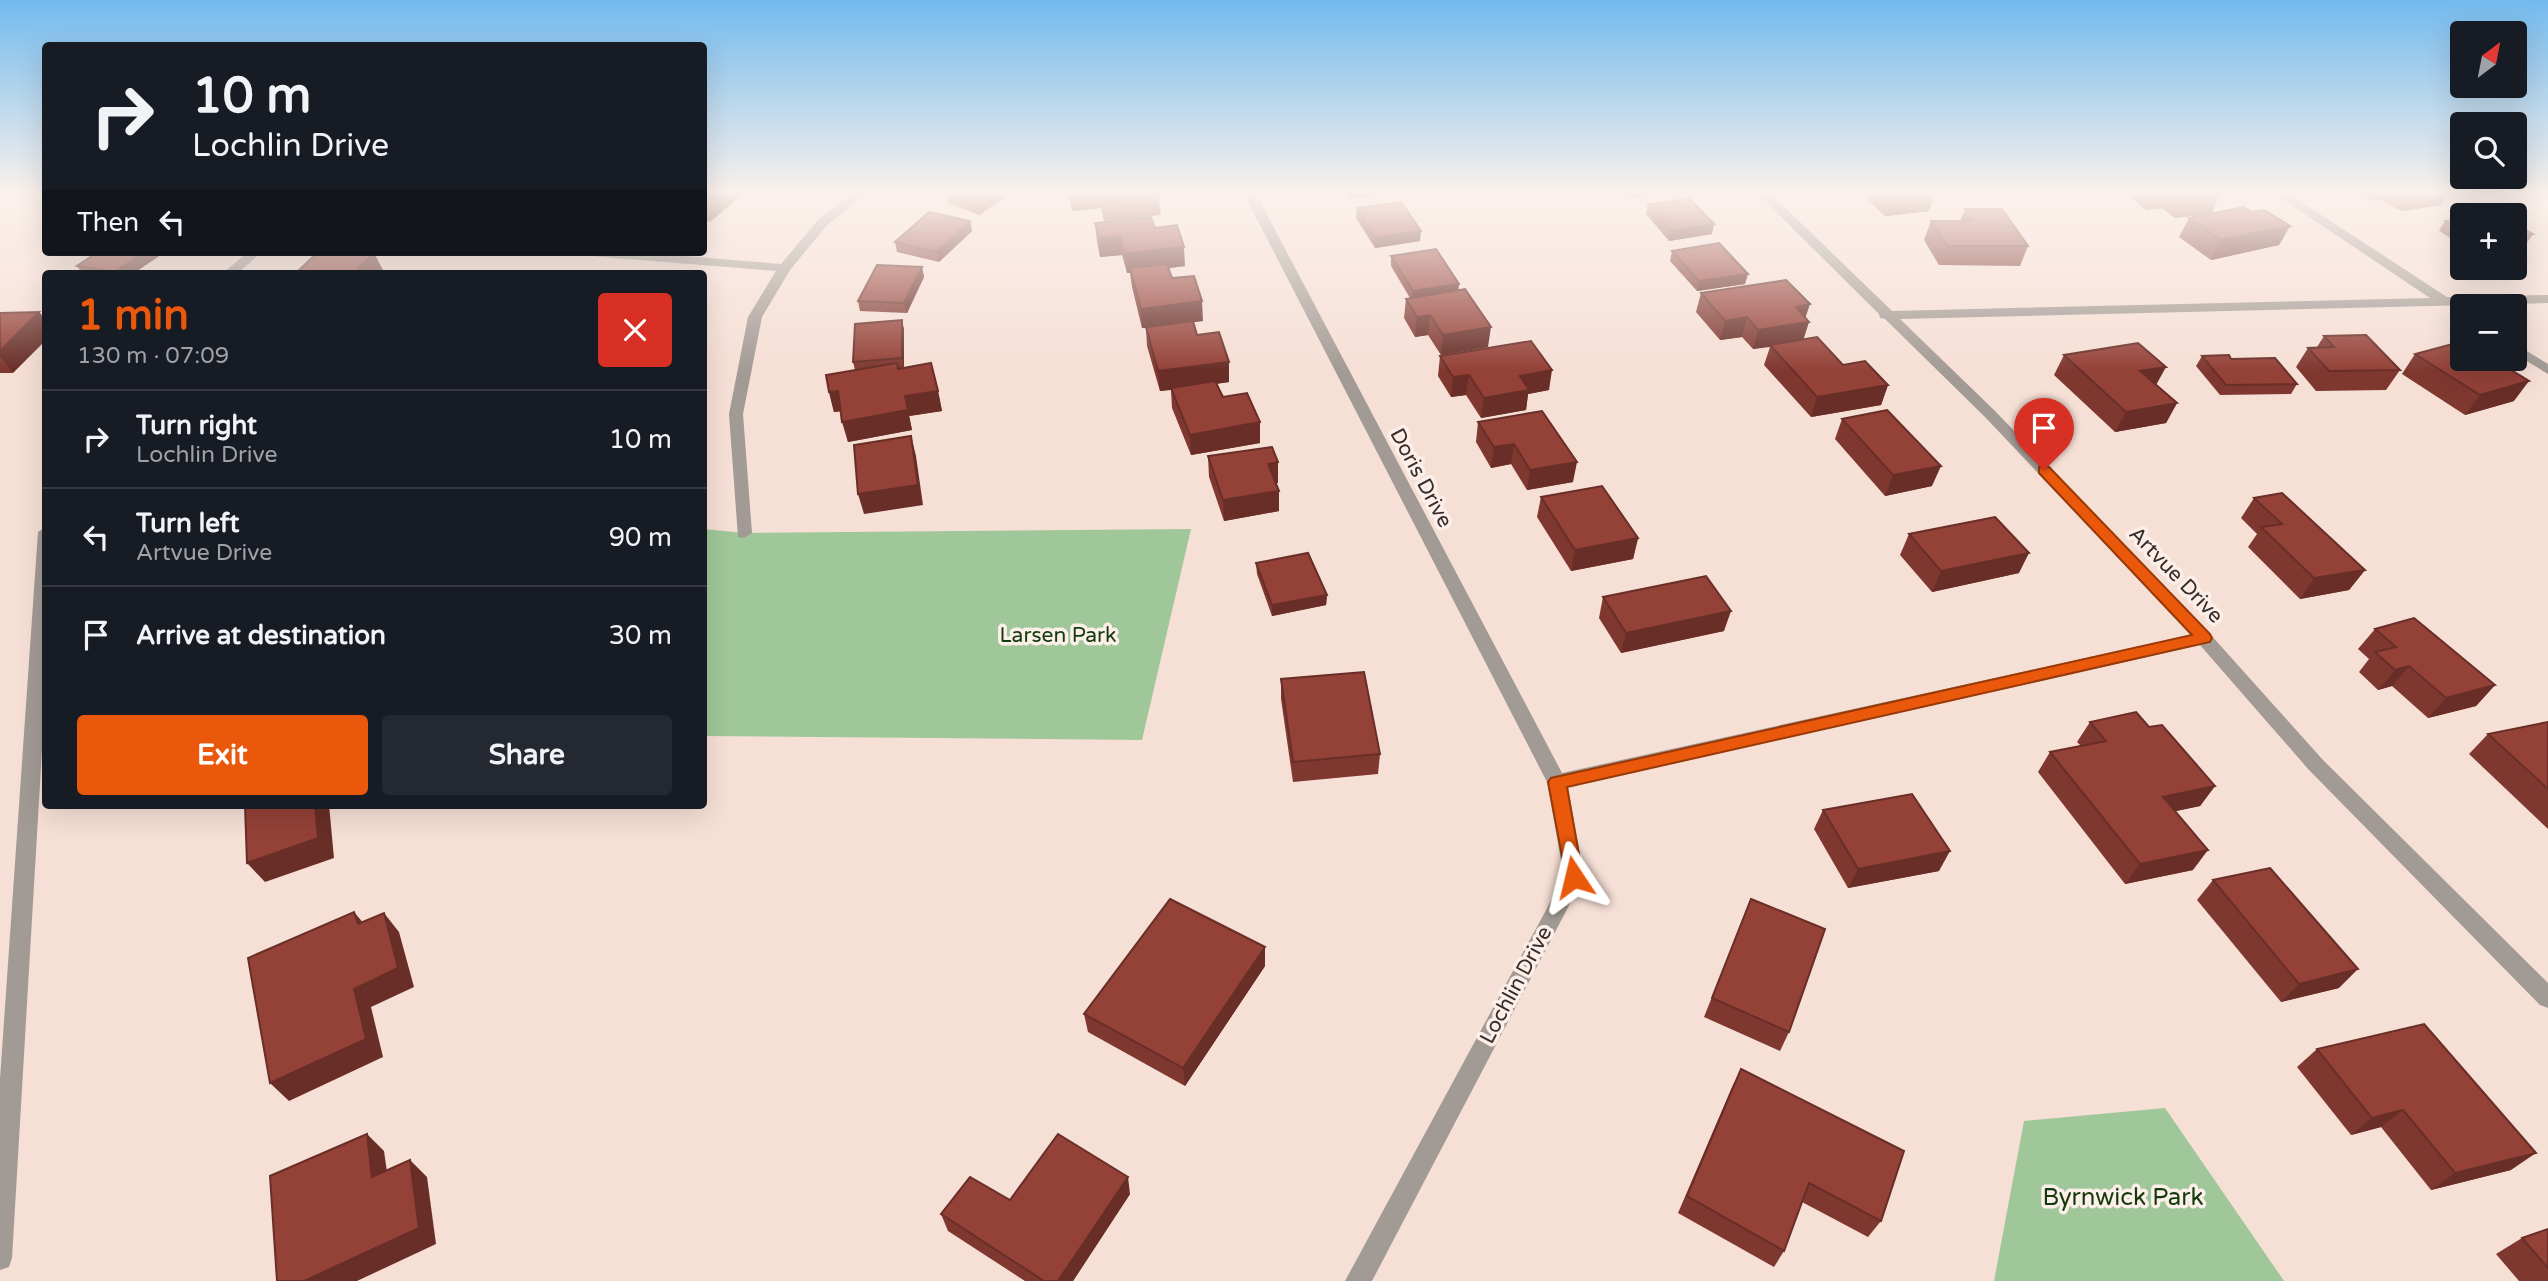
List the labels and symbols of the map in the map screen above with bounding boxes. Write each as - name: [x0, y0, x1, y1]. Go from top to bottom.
- north arrow: [2450, 21, 2527, 98]
- pin: [2014, 398, 2074, 470]
- street label: Doris Drive: [1384, 424, 1458, 532]
- street label: Artvue Drive: [2124, 522, 2228, 629]
- park label: Larsen Park: [999, 623, 1117, 648]
- position arrow: [1537, 840, 1611, 914]
- street label: Lochlin Drive: [1475, 922, 1557, 1048]
- park label: Byrnwick Park: [2042, 1183, 2204, 1212]

